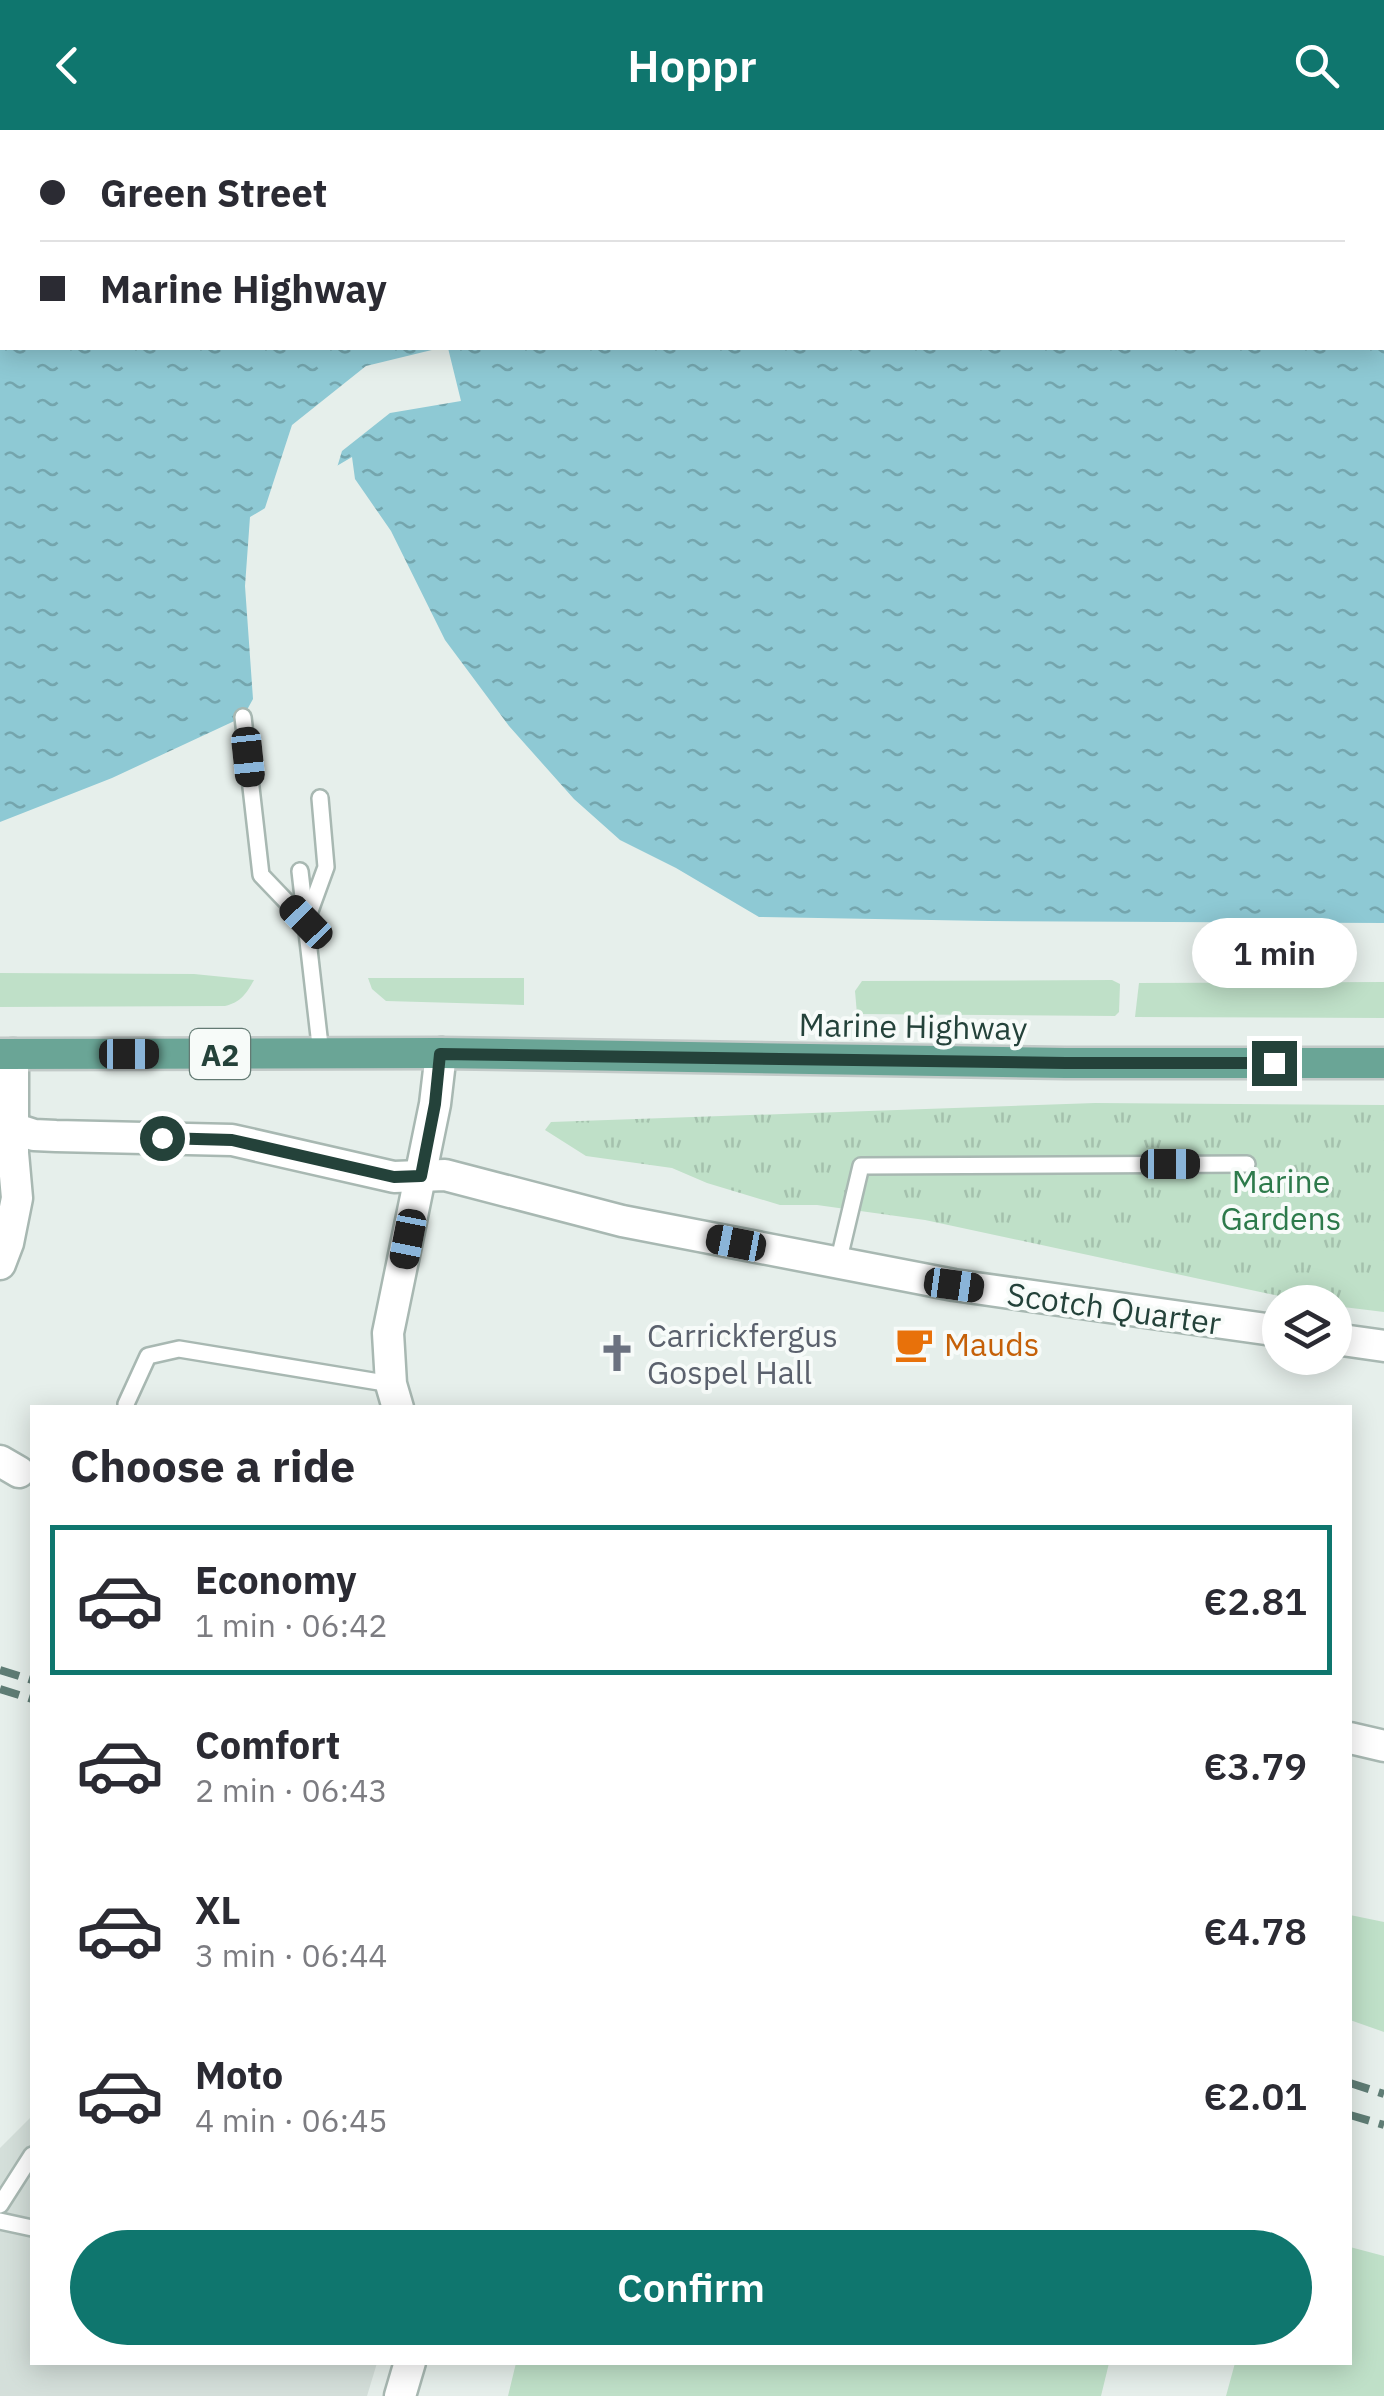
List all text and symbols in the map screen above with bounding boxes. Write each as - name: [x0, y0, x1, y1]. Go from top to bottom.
- text: Hoppr: [627, 36, 757, 94]
- icon: back: [40, 38, 95, 93]
- icon: search: [1289, 38, 1344, 93]
- text: Green Street: [100, 168, 327, 217]
- text: Marine Highway: [100, 264, 387, 313]
- car: [230, 726, 266, 788]
- car: [274, 890, 338, 954]
- callout: 1 min: [1192, 918, 1356, 988]
- text: 1 min: [1233, 932, 1316, 974]
- street label: Marine Highway: [798, 1003, 1028, 1049]
- road number: A2: [190, 1029, 250, 1079]
- car: [99, 1039, 159, 1069]
- route end: [1252, 1041, 1297, 1086]
- route start: [140, 1116, 185, 1161]
- car: [1140, 1149, 1200, 1179]
- park label: Marine Gardens: [1221, 1160, 1341, 1239]
- car: [388, 1207, 428, 1271]
- car: [704, 1223, 768, 1263]
- car: [922, 1266, 986, 1304]
- street label: Scotch Quarter: [1004, 1272, 1224, 1344]
- map controls: [1262, 1285, 1352, 1375]
- button: layers: [1262, 1285, 1352, 1375]
- place label: Carrickfergus Gospel Hall: [647, 1314, 838, 1393]
- cafe icon: Mauds: [893, 1323, 935, 1365]
- place label: Mauds: [944, 1323, 1039, 1365]
- church icon: Carrickfergus Gospel Hall: [596, 1332, 638, 1374]
- text: Choose a ride: [70, 1436, 355, 1494]
- icon: car: [75, 1555, 165, 1645]
- text: Economy: [195, 1555, 357, 1604]
- text: €2.81: [1203, 1576, 1307, 1625]
- text: 1 min · 06:42: [195, 1604, 388, 1646]
- icon: car: [75, 1720, 165, 1810]
- text: Comfort: [195, 1720, 340, 1769]
- text: €3.79: [1203, 1741, 1307, 1790]
- text: 2 min · 06:43: [195, 1769, 388, 1811]
- icon: car: [75, 1885, 165, 1975]
- text: XL: [195, 1885, 241, 1934]
- text: €4.78: [1203, 1906, 1307, 1955]
- text: 3 min · 06:44: [195, 1934, 388, 1976]
- icon: car: [75, 2050, 165, 2140]
- text: Moto: [195, 2050, 283, 2099]
- text: €2.01: [1203, 2071, 1307, 2120]
- text: 4 min · 06:45: [195, 2099, 388, 2141]
- button: Confirm: [70, 2230, 1312, 2345]

